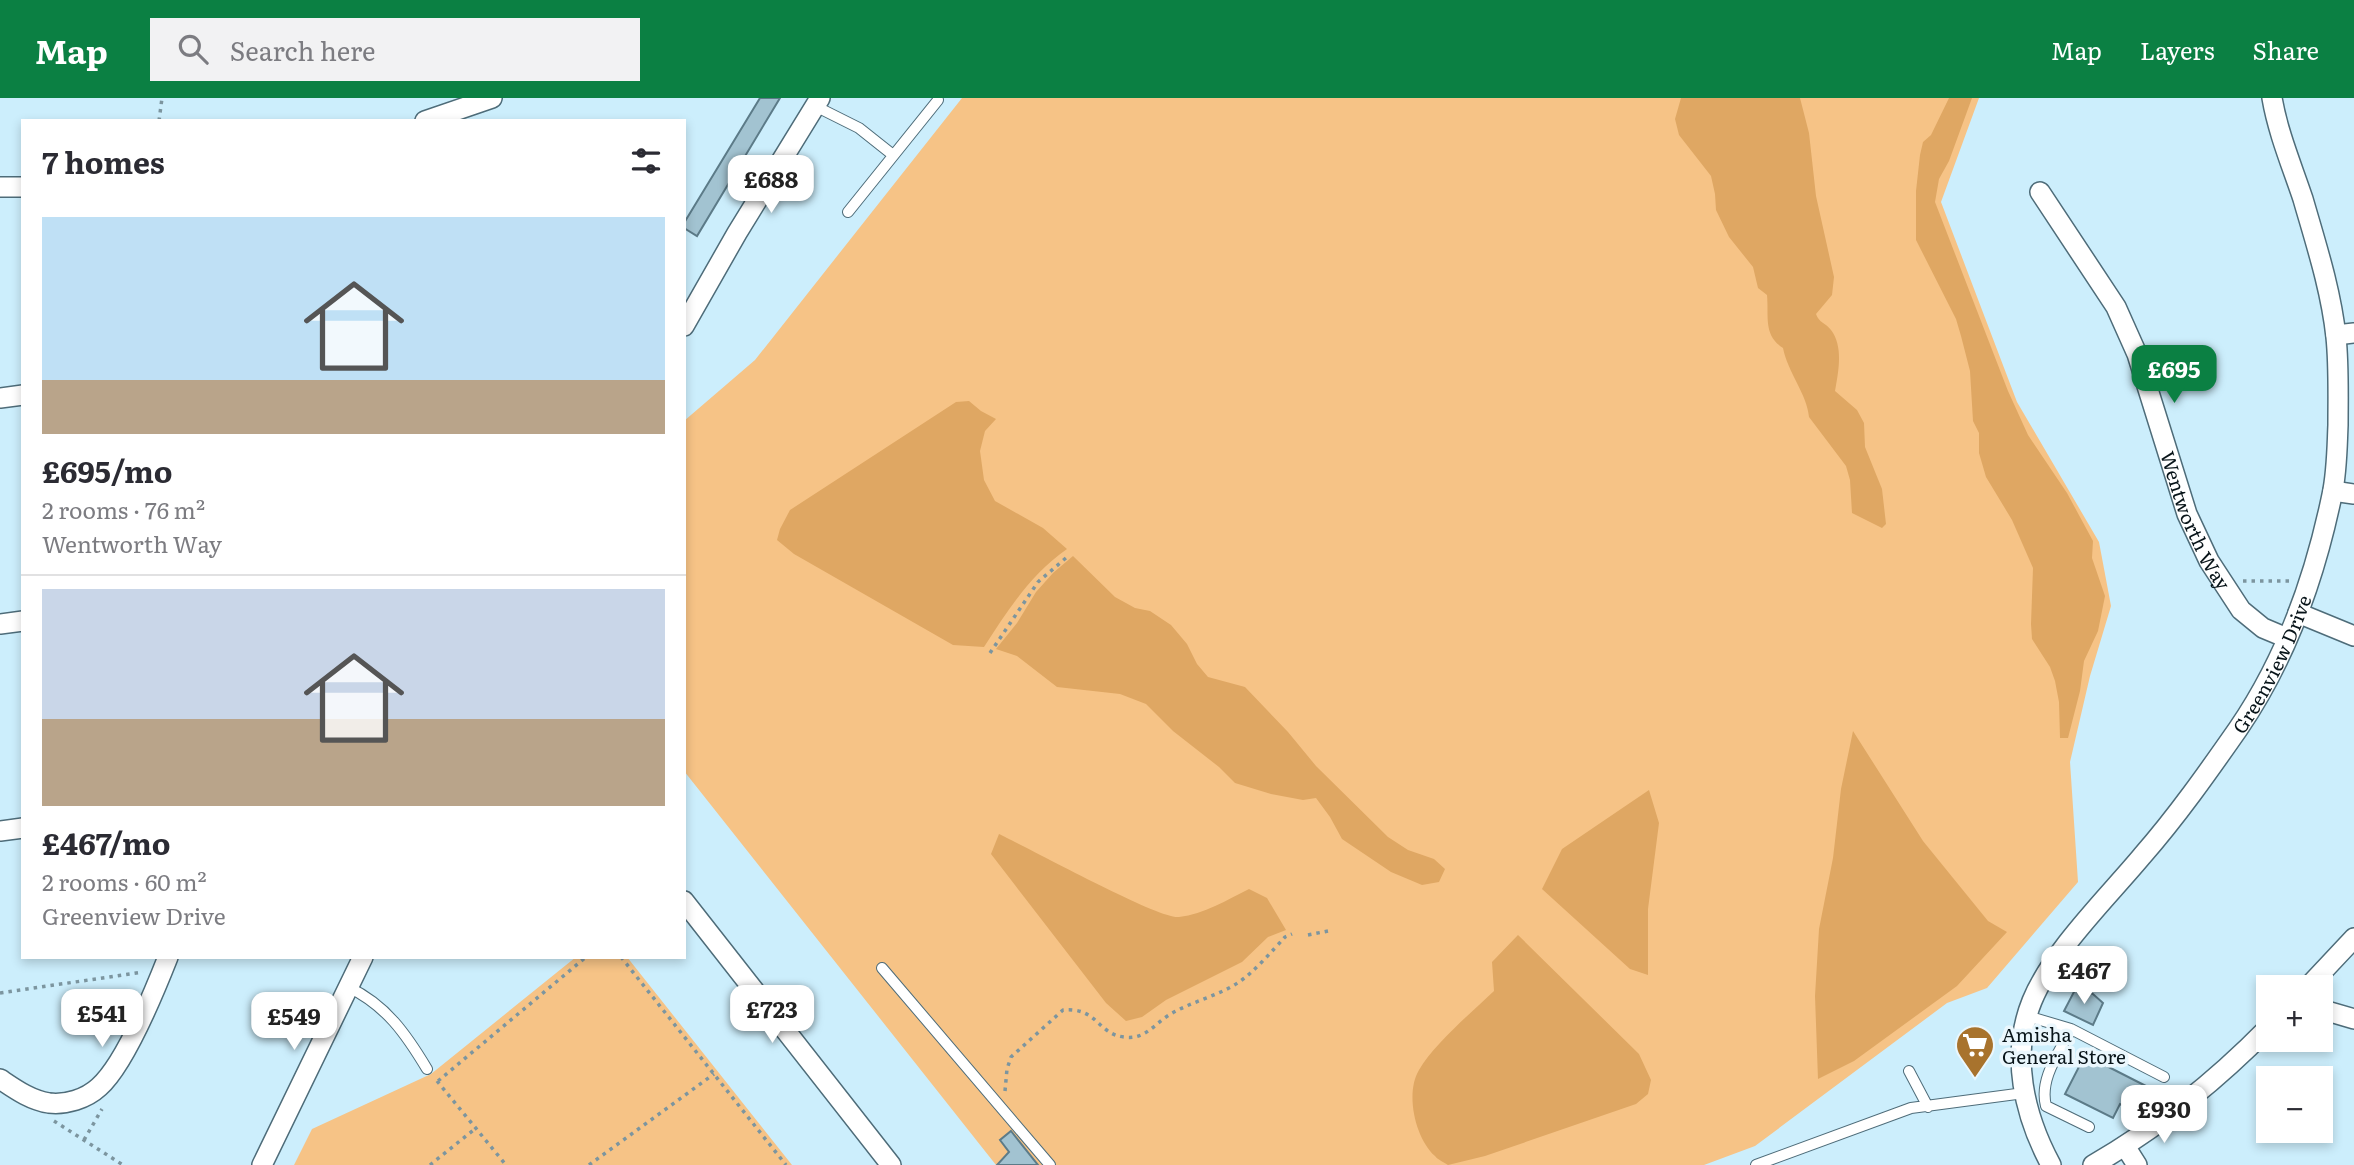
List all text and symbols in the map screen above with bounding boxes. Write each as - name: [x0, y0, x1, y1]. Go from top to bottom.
- search box: [150, 18, 640, 81]
- text: Map: [35, 25, 108, 74]
- icon: search: [174, 30, 212, 68]
- text: Search here: [230, 30, 376, 69]
- text: Map: [2051, 32, 2102, 67]
- text: Layers: [2140, 32, 2214, 67]
- text: Share: [2252, 32, 2319, 67]
- text: 7 homes: [42, 139, 165, 183]
- icon: filters: [627, 142, 665, 180]
- pin: £688: [730, 156, 812, 215]
- text: £688: [744, 161, 798, 195]
- icon: home: [291, 263, 417, 389]
- pin: £695: [2133, 345, 2215, 405]
- text: £695: [2148, 351, 2200, 385]
- street label: Wentworth Way: [2154, 447, 2238, 595]
- text: £695/mo: [42, 448, 173, 492]
- text: 2 rooms · 76 m²: [42, 492, 205, 526]
- text: Wentworth Way: [42, 526, 222, 560]
- street label: Greenview Drive: [2225, 591, 2318, 739]
- icon: home: [291, 635, 417, 761]
- text: £467/mo: [42, 820, 171, 864]
- text: 2 rooms · 60 m²: [42, 864, 207, 898]
- text: Greenview Drive: [42, 898, 226, 932]
- pin: £467: [2043, 946, 2125, 1006]
- text: £467: [2057, 952, 2111, 986]
- map controls: [2256, 975, 2333, 1143]
- button: +: [2256, 975, 2333, 1052]
- pin: £723: [731, 986, 813, 1045]
- pin: £541: [61, 990, 143, 1049]
- text: £723: [746, 991, 798, 1025]
- pin: £549: [253, 992, 335, 1052]
- text: £541: [77, 995, 127, 1029]
- text: £549: [267, 998, 321, 1032]
- place label: Amisha General Store: [2002, 1020, 2126, 1070]
- supermarket icon: Amisha General Store: [1954, 1024, 1996, 1079]
- button: −: [2256, 1066, 2333, 1143]
- pin: £930: [2123, 1086, 2205, 1145]
- text: £930: [2137, 1091, 2191, 1125]

